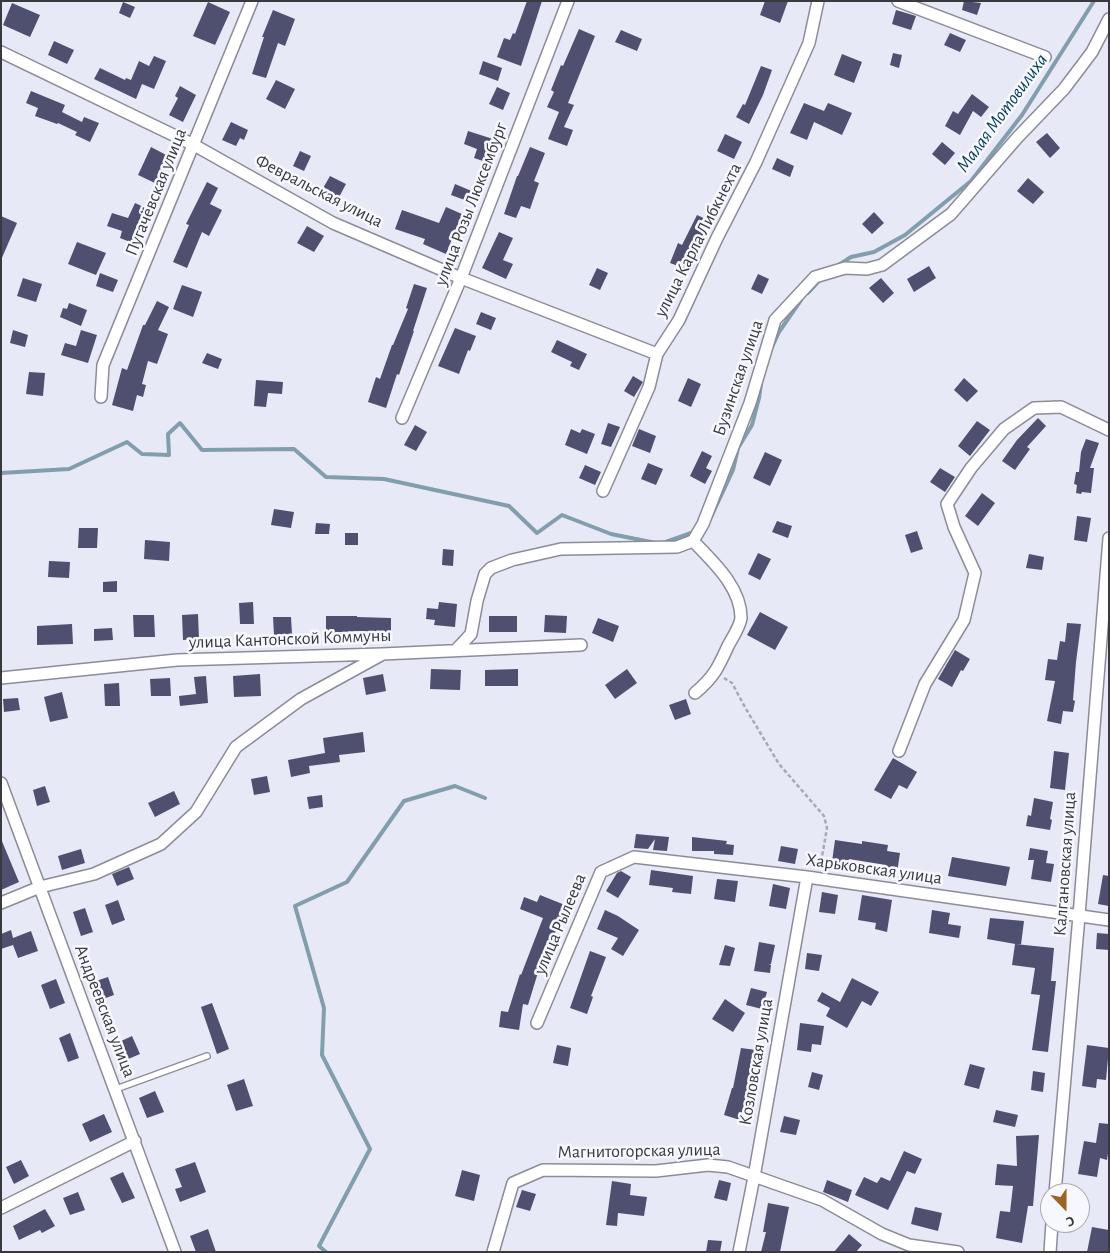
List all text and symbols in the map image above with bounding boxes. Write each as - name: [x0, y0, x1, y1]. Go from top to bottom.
- water label: Малая Мотовилиха: [951, 49, 1053, 177]
- street label: улица Розы Люксембург: [430, 119, 512, 289]
- street label: Пугачёвская улица: [121, 125, 191, 259]
- street label: Февральская улица: [251, 149, 387, 233]
- street label: улица Карла Либкнехта: [650, 159, 746, 321]
- street label: Бузинская улица: [708, 317, 768, 439]
- street label: улица Кантонской Коммуны: [188, 625, 392, 653]
- street label: Калгановская улица: [1049, 791, 1081, 937]
- street label: Харьковская улица: [805, 849, 943, 889]
- street label: улица Рылеева: [529, 870, 591, 978]
- street label: Андреевская улица: [70, 942, 140, 1080]
- street label: Козловская улица: [734, 997, 778, 1127]
- street label: Магнитогорская улица: [557, 1139, 721, 1163]
- north arrow: [1040, 1183, 1090, 1233]
- text: С: [1064, 1213, 1076, 1229]

